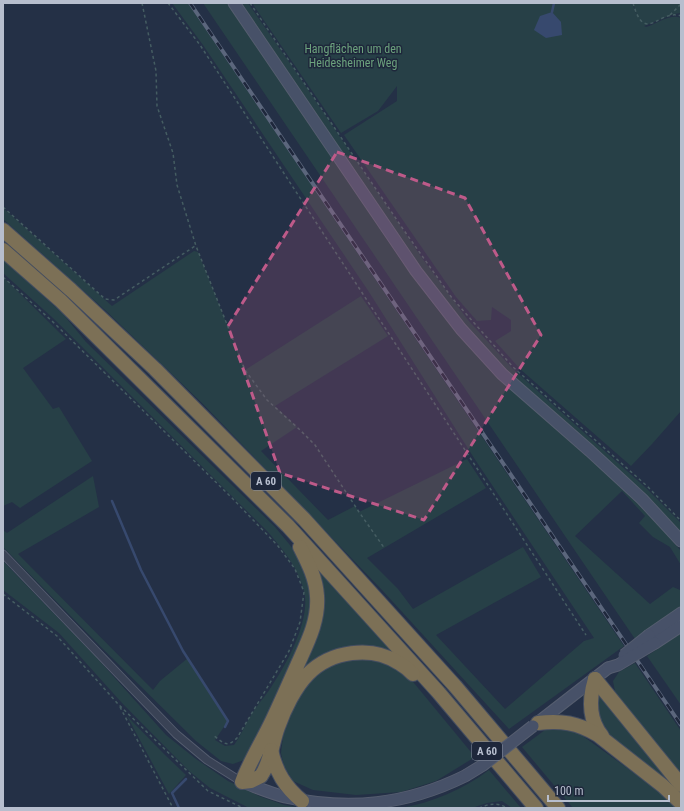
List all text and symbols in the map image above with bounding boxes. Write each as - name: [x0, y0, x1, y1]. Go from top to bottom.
- park label: Hangflächen um den Heidesheimer Weg: [304, 42, 402, 70]
- road number: A 60: [251, 472, 281, 490]
- road number: A 60: [472, 742, 502, 760]
- scale bar: [548, 777, 669, 803]
- text: 100 m: [554, 784, 584, 798]

